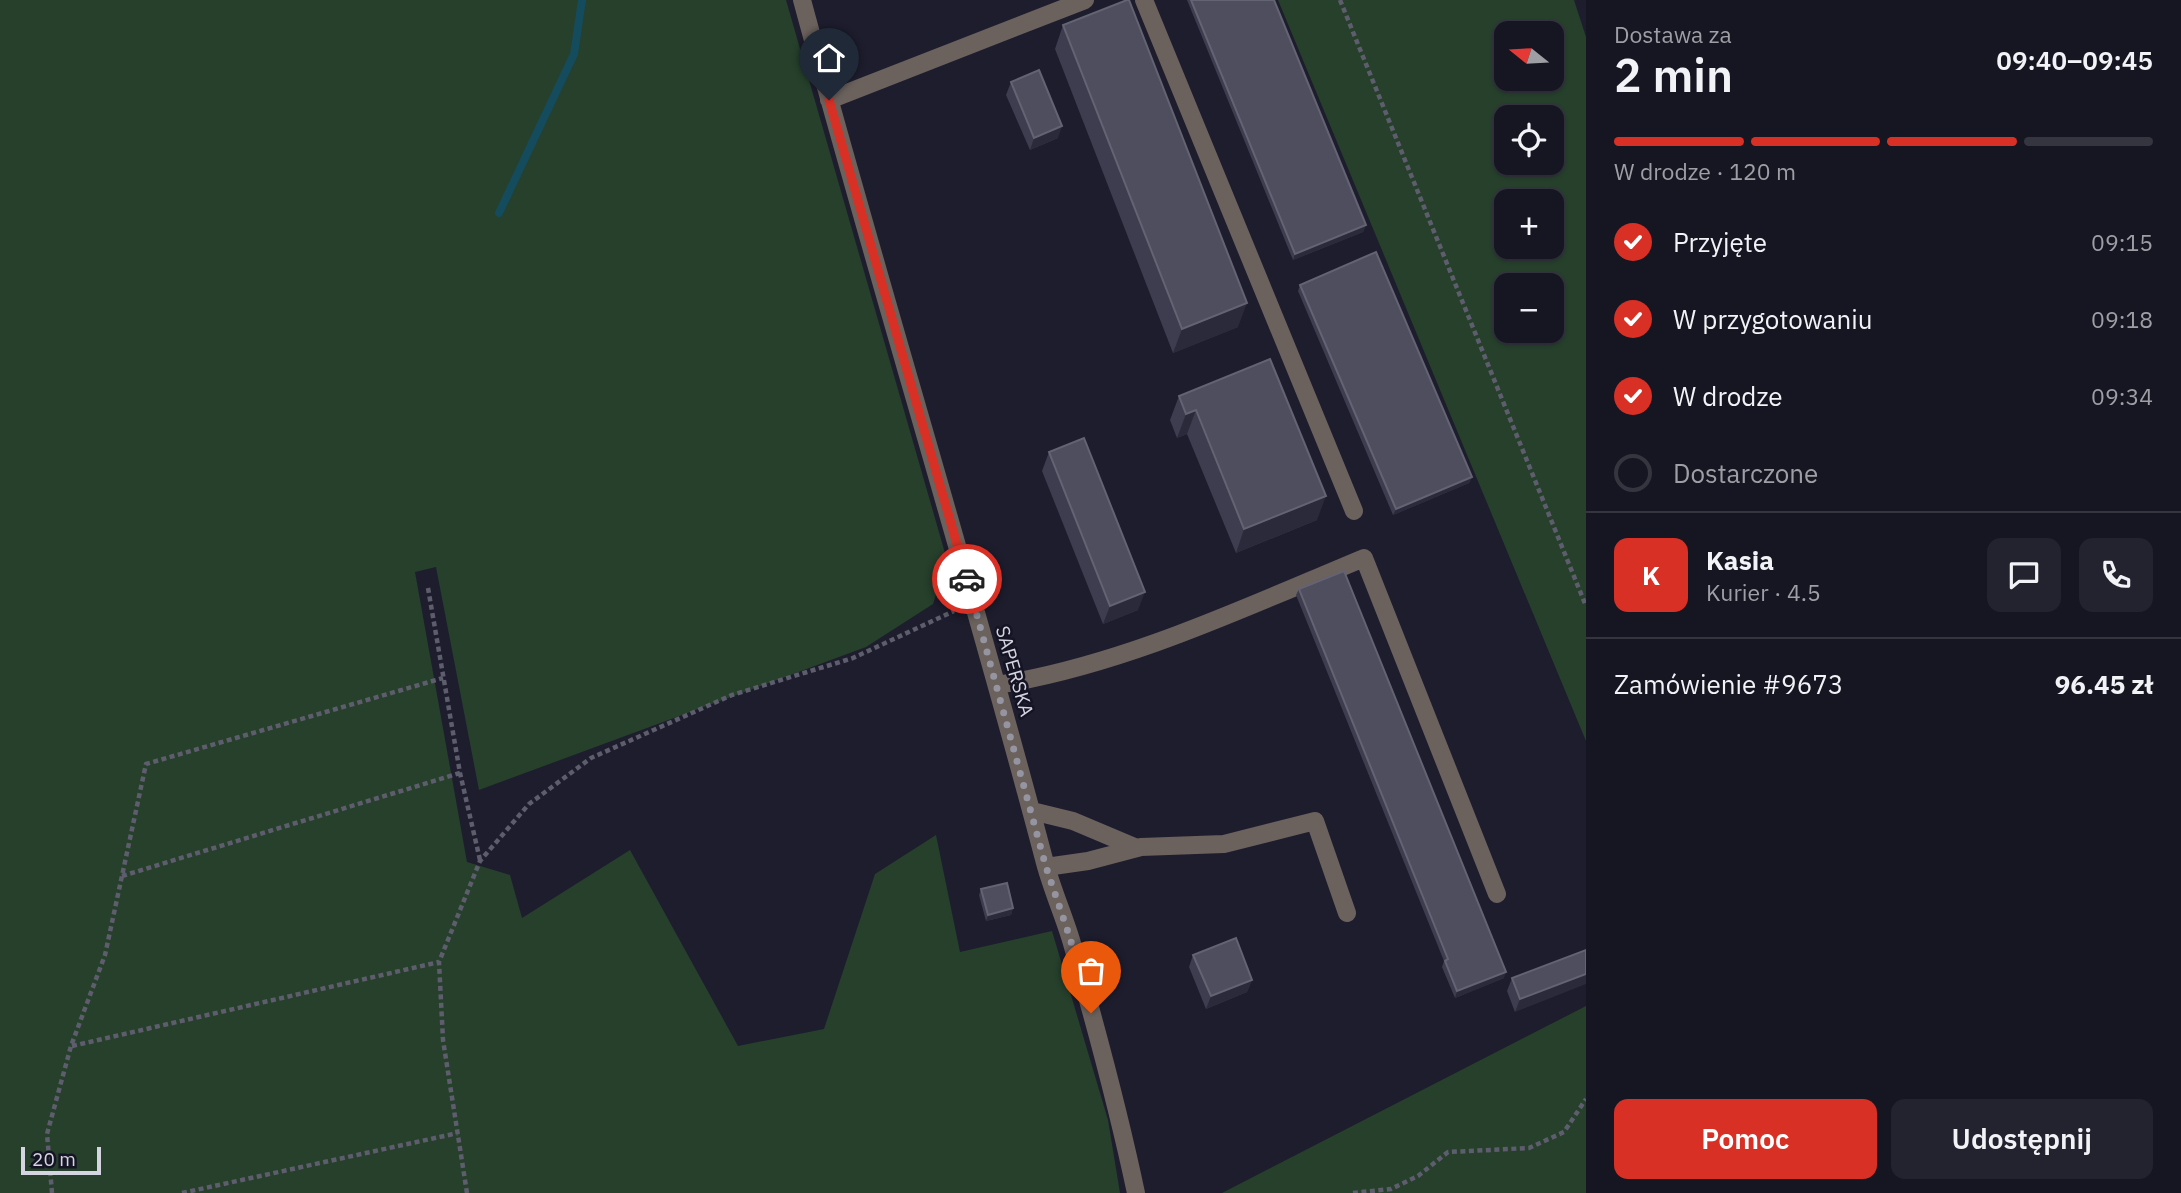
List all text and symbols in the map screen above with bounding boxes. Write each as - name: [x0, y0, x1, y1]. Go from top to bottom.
- text: Dostawa za: [1614, 19, 1732, 49]
- north arrow: [1494, 21, 1564, 91]
- map controls: [1494, 21, 1564, 343]
- pin: [799, 28, 859, 100]
- icon: home: [810, 39, 848, 77]
- text: 09:40–09:45: [1996, 43, 2153, 77]
- text: 2 min: [1614, 45, 1733, 105]
- button: locate: [1494, 105, 1564, 175]
- text: W drodze · 120 m: [1614, 156, 1796, 186]
- button: +: [1494, 189, 1564, 259]
- icon: check: [1614, 223, 1652, 261]
- text: Przyjęte: [1673, 225, 1767, 259]
- text: 09:15: [2091, 227, 2153, 257]
- button: −: [1494, 273, 1564, 343]
- icon: check: [1614, 300, 1652, 338]
- text: W przygotowaniu: [1673, 302, 1872, 336]
- text: 09:18: [2091, 304, 2153, 334]
- icon: check: [1614, 377, 1652, 415]
- text: W drodze: [1673, 379, 1783, 413]
- text: 09:34: [2091, 381, 2153, 411]
- text: Dostarczone: [1673, 456, 1818, 490]
- button: chat: [1987, 538, 2061, 612]
- button: phone: [2079, 538, 2153, 612]
- text: Kasia: [1706, 543, 1774, 577]
- courier: [932, 544, 1002, 614]
- text: K: [1642, 558, 1660, 592]
- icon: car: [948, 560, 986, 598]
- text: Kurier · 4.5: [1706, 577, 1821, 607]
- street label: SAPERSKA: [991, 623, 1039, 719]
- text: Zamówienie #9673: [1614, 667, 1843, 701]
- text: 96.45 zł: [2055, 667, 2153, 701]
- pin: [1061, 941, 1121, 1013]
- icon: bag: [1072, 952, 1110, 990]
- button: Pomoc: [1614, 1099, 1877, 1179]
- button: Udostępnij: [1891, 1099, 2153, 1179]
- scale bar: [21, 1144, 102, 1176]
- text: 20 m: [32, 1147, 76, 1171]

